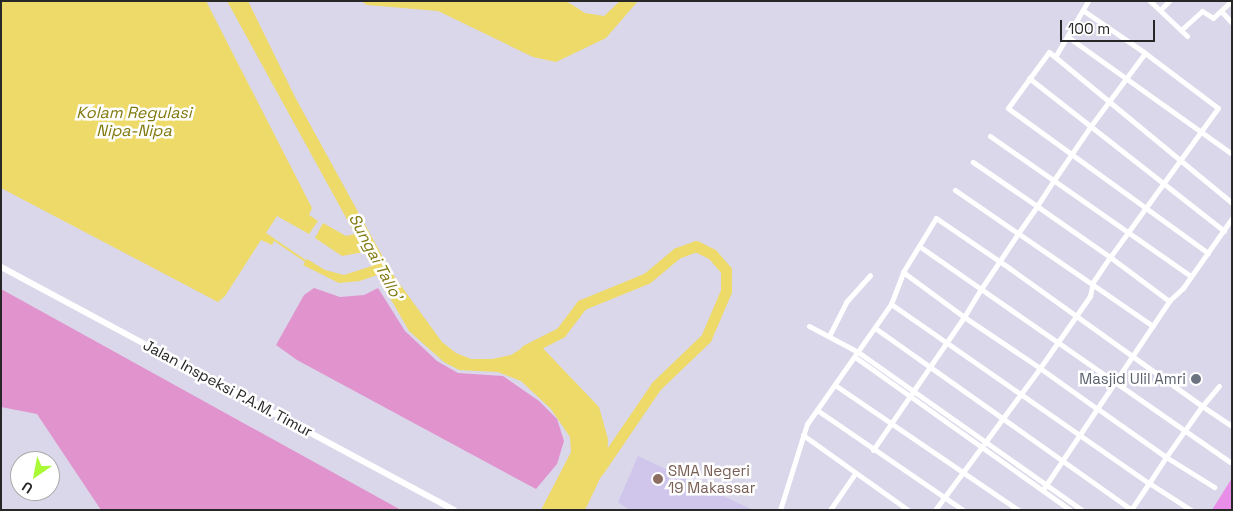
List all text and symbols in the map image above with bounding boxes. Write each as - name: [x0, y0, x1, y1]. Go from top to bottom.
- scale bar: [1063, 10, 1158, 42]
- text: 100 m: [1068, 19, 1110, 38]
- water label: Kolam Regulasi Nipa-Nipa: [76, 103, 192, 141]
- water label: Sungai Tallo': [344, 210, 406, 304]
- street label: Jalan Inspeksi P.A.M. Timur: [140, 335, 316, 441]
- place label: Masjid Ulil Amri: [1079, 370, 1186, 388]
- marker: Masjid Ulil Amri: [1190, 373, 1202, 385]
- north arrow: [10, 451, 60, 501]
- place label: SMA Negeri 19 Makassar: [668, 461, 755, 496]
- marker: SMA Negeri 19 Makassar: [652, 473, 664, 485]
- text: U: [19, 478, 36, 498]

